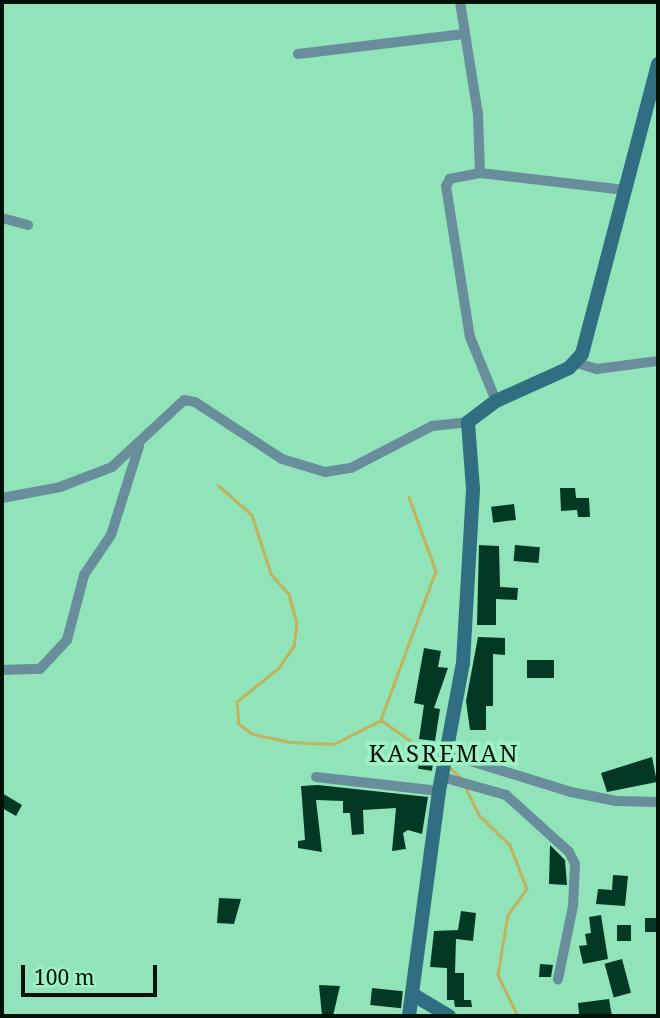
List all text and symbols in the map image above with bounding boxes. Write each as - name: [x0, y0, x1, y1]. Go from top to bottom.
- district label: KASREMAN: [369, 739, 519, 767]
- scale bar: [24, 951, 161, 995]
- text: 100 m: [34, 963, 95, 991]

